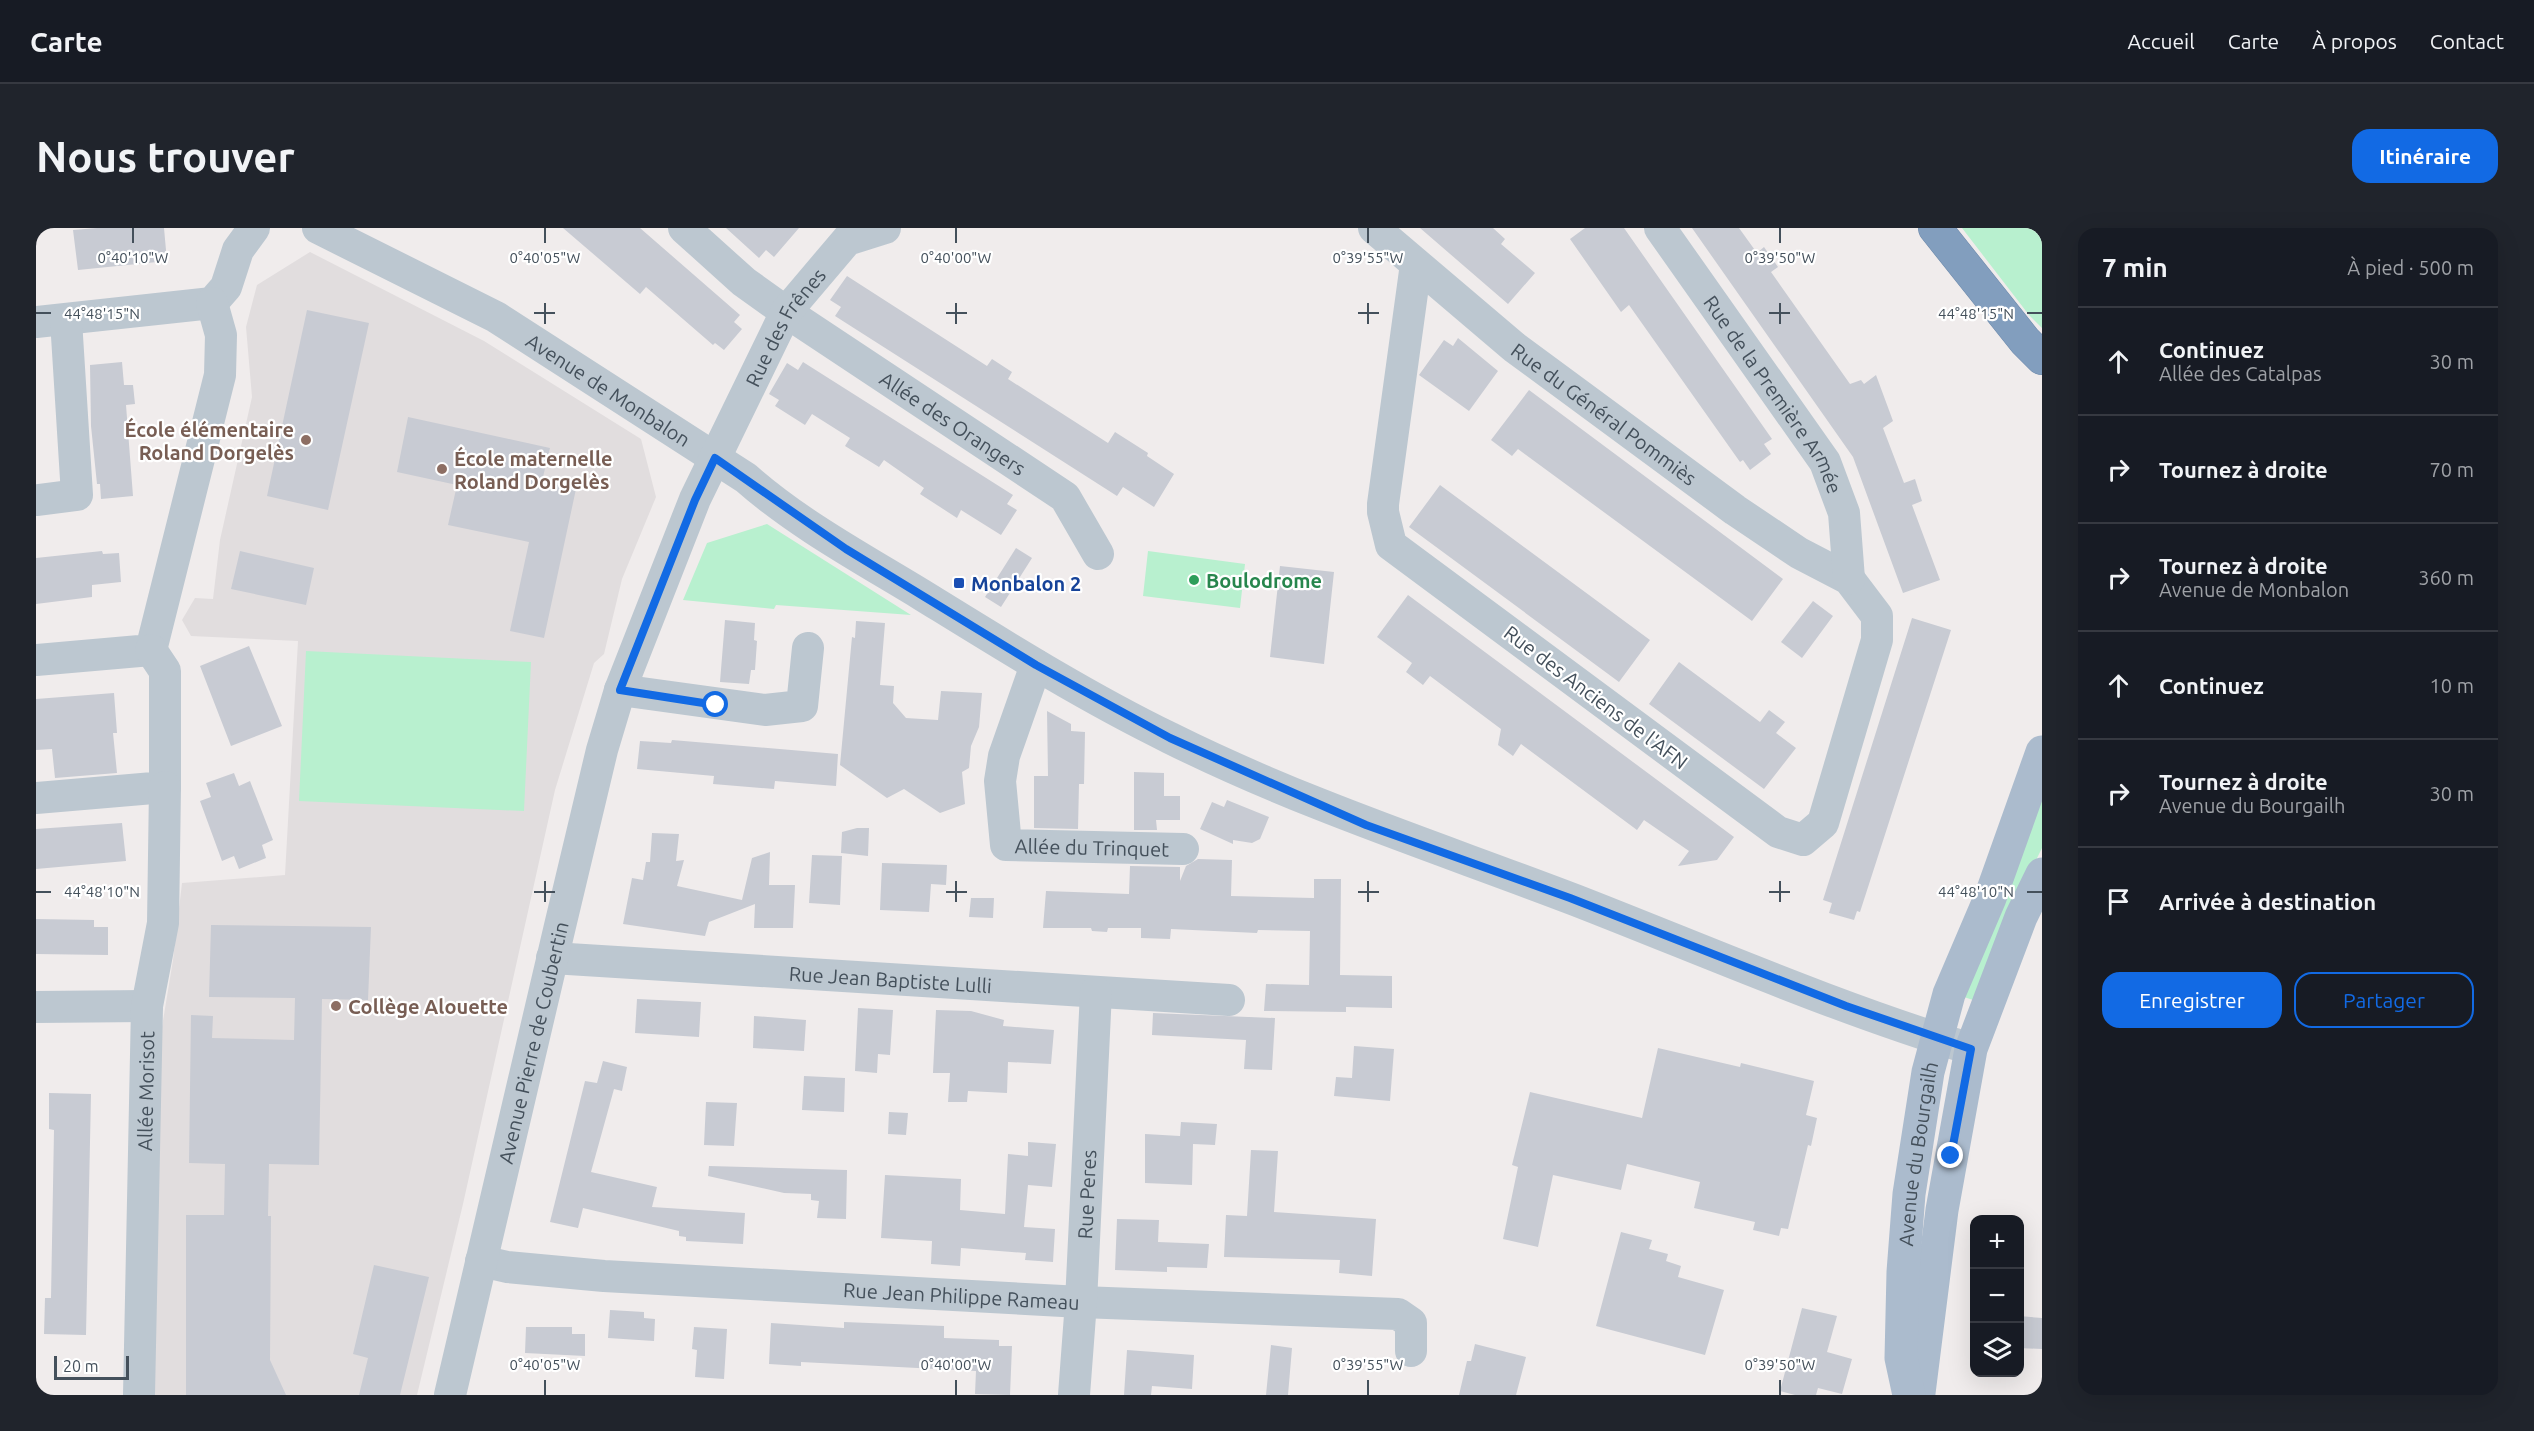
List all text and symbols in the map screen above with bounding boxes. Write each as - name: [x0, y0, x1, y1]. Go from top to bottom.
- text: Carte: [30, 26, 103, 57]
- text: Accueil: [2127, 29, 2195, 53]
- text: Carte: [2228, 29, 2279, 53]
- text: À propos: [2312, 29, 2397, 53]
- text: Contact: [2430, 29, 2504, 53]
- button: Itinéraire: [2352, 129, 2498, 183]
- text: Nous trouver: [36, 133, 295, 180]
- text: 0°40'10"W: [98, 249, 169, 266]
- text: 0°40'05"W: [510, 249, 581, 266]
- text: 0°40'00"W: [921, 249, 992, 266]
- text: 0°39'55"W: [1333, 249, 1404, 266]
- text: 0°39'50"W: [1745, 249, 1816, 266]
- text: 7 min: [2102, 253, 2168, 282]
- text: À pied · 500 m: [2347, 256, 2474, 279]
- street label: Rue des Frênes: [740, 263, 830, 390]
- street label: Rue de la Première Armée: [1700, 291, 1847, 497]
- text: 44°48'15"N: [64, 305, 140, 322]
- text: 44°48'15"N: [1938, 305, 2014, 322]
- street label: Avenue de Monbalon: [522, 328, 695, 451]
- text: Continuez: [2159, 337, 2264, 362]
- street label: Rue du Général Pommiès: [1507, 338, 1701, 489]
- icon: ahead: [2102, 345, 2135, 378]
- text: 30 m: [2430, 350, 2474, 373]
- text: Allée des Catalpas: [2159, 362, 2322, 385]
- street label: Allée des Orangers: [876, 366, 1030, 479]
- place label: École élémentaire Roland Dorgelès: [125, 417, 294, 464]
- marker: École élémentaire Roland Dorgelès: [299, 433, 313, 447]
- place label: École maternelle Roland Dorgelès: [454, 446, 613, 493]
- icon: right: [2102, 453, 2135, 486]
- text: Tournez à droite: [2159, 457, 2328, 482]
- text: 70 m: [2430, 458, 2474, 481]
- marker: École maternelle Roland Dorgelès: [435, 462, 449, 476]
- text: Tournez à droite: [2159, 553, 2328, 578]
- icon: right: [2102, 561, 2135, 594]
- text: 360 m: [2418, 566, 2474, 589]
- place label: Boulodrome: [1206, 569, 1322, 592]
- place label: Monbalon 2: [971, 572, 1081, 595]
- marker: Boulodrome: [1187, 573, 1201, 587]
- marker: Monbalon 2: [952, 576, 966, 590]
- text: Avenue de Monbalon: [2159, 578, 2349, 601]
- street label: Rue des Anciens de l'AFN: [1500, 621, 1692, 773]
- icon: ahead: [2102, 669, 2135, 702]
- text: Continuez: [2159, 673, 2264, 698]
- text: 10 m: [2430, 674, 2474, 697]
- route start: [702, 691, 728, 717]
- text: Tournez à droite: [2159, 769, 2328, 794]
- icon: right: [2102, 777, 2135, 810]
- text: 30 m: [2430, 782, 2474, 805]
- text: Avenue du Bourgailh: [2159, 794, 2345, 817]
- street label: Allée du Trinquet: [1015, 834, 1169, 860]
- text: 44°48'10"N: [64, 883, 140, 900]
- text: 44°48'10"N: [1938, 883, 2014, 900]
- icon: arrive: [2102, 885, 2135, 918]
- text: Arrivée à destination: [2159, 889, 2376, 914]
- street label: Avenue Pierre de Coubertin: [493, 919, 572, 1166]
- street label: Rue Jean Baptiste Lulli: [788, 961, 993, 997]
- button: Enregistrer: [2102, 972, 2282, 1028]
- button: Partager: [2294, 972, 2474, 1028]
- place label: Collège Alouette: [348, 995, 508, 1018]
- marker: Collège Alouette: [329, 999, 343, 1013]
- street label: Allée Morisot: [133, 1031, 158, 1151]
- street label: Avenue du Bourgailh: [1894, 1059, 1942, 1247]
- route end: [1937, 1142, 1963, 1168]
- street label: Rue Peres: [1073, 1149, 1100, 1240]
- map controls: [1970, 1215, 2024, 1377]
- button: +: [1970, 1215, 2024, 1269]
- button: −: [1970, 1269, 2024, 1323]
- street label: Rue Jean Philippe Rameau: [842, 1278, 1080, 1313]
- button: layers: [1970, 1323, 2024, 1377]
- scale bar: [54, 1353, 129, 1380]
- text: 0°40'05"W: [510, 1356, 581, 1373]
- text: 0°40'00"W: [921, 1356, 992, 1373]
- text: 0°39'55"W: [1333, 1356, 1404, 1373]
- text: 0°39'50"W: [1745, 1356, 1816, 1373]
- text: 20 m: [63, 1357, 99, 1375]

